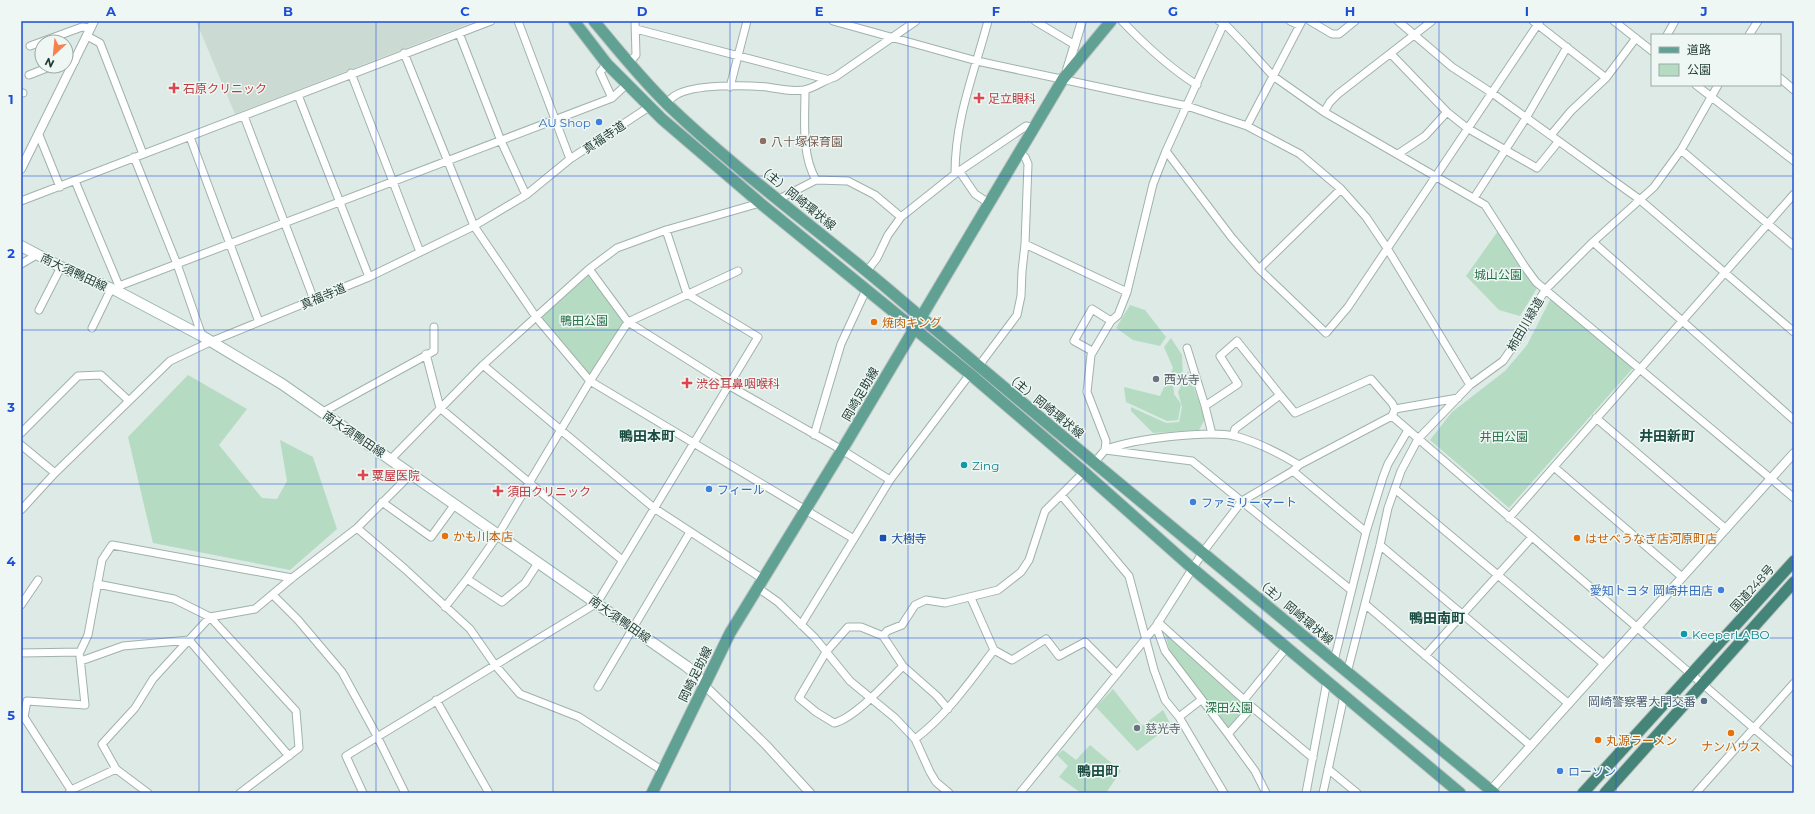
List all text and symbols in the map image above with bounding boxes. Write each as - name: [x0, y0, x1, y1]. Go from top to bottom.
- text: A: [105, 3, 117, 19]
- text: B: [283, 3, 293, 19]
- text: C: [460, 3, 470, 19]
- text: D: [637, 3, 648, 19]
- text: E: [815, 3, 824, 19]
- text: F: [992, 3, 1000, 19]
- text: G: [1168, 3, 1178, 19]
- text: H: [1345, 3, 1355, 19]
- text: I: [1525, 3, 1529, 19]
- text: J: [1699, 3, 1708, 19]
- north arrow: [34, 34, 74, 74]
- legend: [1651, 34, 1781, 86]
- text: 道路: [1687, 42, 1711, 57]
- text: N: [42, 55, 57, 71]
- text: 公園: [1687, 62, 1711, 77]
- place label: 石原クリニック: [183, 81, 267, 96]
- marker: 石原クリニック: [168, 82, 180, 94]
- text: 1: [8, 91, 14, 107]
- place label: 足立眼科: [988, 91, 1036, 106]
- marker: 足立眼科: [973, 92, 985, 104]
- place label: AU Shop: [539, 115, 591, 130]
- street label: 真福寺道: [580, 117, 628, 157]
- marker: AU Shop: [594, 117, 604, 127]
- place label: 八十塚保育園: [771, 134, 843, 149]
- marker: 八十塚保育園: [758, 136, 768, 146]
- street label: （主）岡崎環状線: [755, 161, 839, 233]
- text: 2: [7, 245, 15, 261]
- street label: 南大須鴨田線: [38, 250, 110, 294]
- park label: 城山公園: [1474, 267, 1522, 282]
- street label: 真福寺道: [298, 280, 348, 312]
- street label: 柿田川緑道: [1504, 294, 1546, 354]
- park label: 鴨田公園: [560, 313, 608, 328]
- place label: 焼肉キング: [882, 315, 942, 330]
- marker: 焼肉キング: [869, 317, 879, 327]
- street label: 岡崎足助線: [839, 364, 881, 424]
- street label: （主）岡崎環状線: [1003, 369, 1087, 441]
- place label: 西光寺: [1164, 372, 1200, 387]
- marker: 西光寺: [1151, 374, 1161, 384]
- place label: 渋谷耳鼻咽喉科: [696, 376, 780, 391]
- marker: 渋谷耳鼻咽喉科: [681, 377, 693, 389]
- text: 3: [6, 399, 15, 415]
- street label: 南大須鴨田線: [320, 408, 388, 460]
- district label: 鴨田本町: [619, 427, 675, 445]
- district label: 井田新町: [1639, 427, 1695, 445]
- park label: 井田公園: [1480, 429, 1528, 444]
- place label: Zing: [972, 458, 999, 473]
- marker: Zing: [959, 460, 969, 470]
- place label: 粟屋医院: [372, 468, 420, 483]
- marker: 粟屋医院: [357, 469, 369, 481]
- place label: フィール: [717, 482, 765, 497]
- place label: 須田クリニック: [507, 484, 591, 499]
- marker: フィール: [704, 484, 714, 494]
- marker: 須田クリニック: [492, 485, 504, 497]
- place label: ファミリーマート: [1201, 495, 1297, 510]
- marker: ファミリーマート: [1188, 497, 1198, 507]
- place label: かも川本店: [453, 529, 513, 544]
- marker: かも川本店: [440, 531, 450, 541]
- place label: 大樹寺: [891, 531, 927, 546]
- place label: はせべうなぎ店河原町店: [1585, 531, 1717, 546]
- marker: 大樹寺: [878, 533, 888, 543]
- marker: はせべうなぎ店河原町店: [1572, 533, 1582, 543]
- text: 4: [7, 553, 16, 569]
- street label: 国道248号: [1727, 561, 1777, 615]
- street label: （主）岡崎環状線: [1253, 574, 1337, 648]
- place label: 愛知トヨタ 岡崎井田店: [1590, 583, 1713, 598]
- marker: 愛知トヨタ 岡崎井田店: [1716, 585, 1726, 595]
- street label: 南大須鴨田線: [586, 592, 654, 646]
- district label: 鴨田南町: [1409, 609, 1465, 627]
- place label: KeeperLABO: [1692, 627, 1770, 642]
- marker: KeeperLABO: [1679, 629, 1689, 639]
- street label: 岡崎足助線: [675, 644, 715, 704]
- place label: 岡崎警察署大門交番: [1588, 694, 1696, 709]
- marker: 岡崎警察署大門交番: [1699, 696, 1709, 706]
- park label: 深田公園: [1205, 700, 1253, 715]
- text: 5: [7, 707, 15, 723]
- place label: 慈光寺: [1145, 721, 1181, 736]
- marker: 慈光寺: [1132, 723, 1142, 733]
- marker: ナンハウス: [1726, 728, 1736, 738]
- place label: 丸源ラーメン: [1606, 733, 1678, 748]
- marker: 丸源ラーメン: [1593, 735, 1603, 745]
- place label: ナンハウス: [1701, 739, 1761, 754]
- district label: 鴨田町: [1077, 762, 1119, 780]
- place label: ローソン: [1568, 764, 1616, 779]
- marker: ローソン: [1555, 766, 1565, 776]

